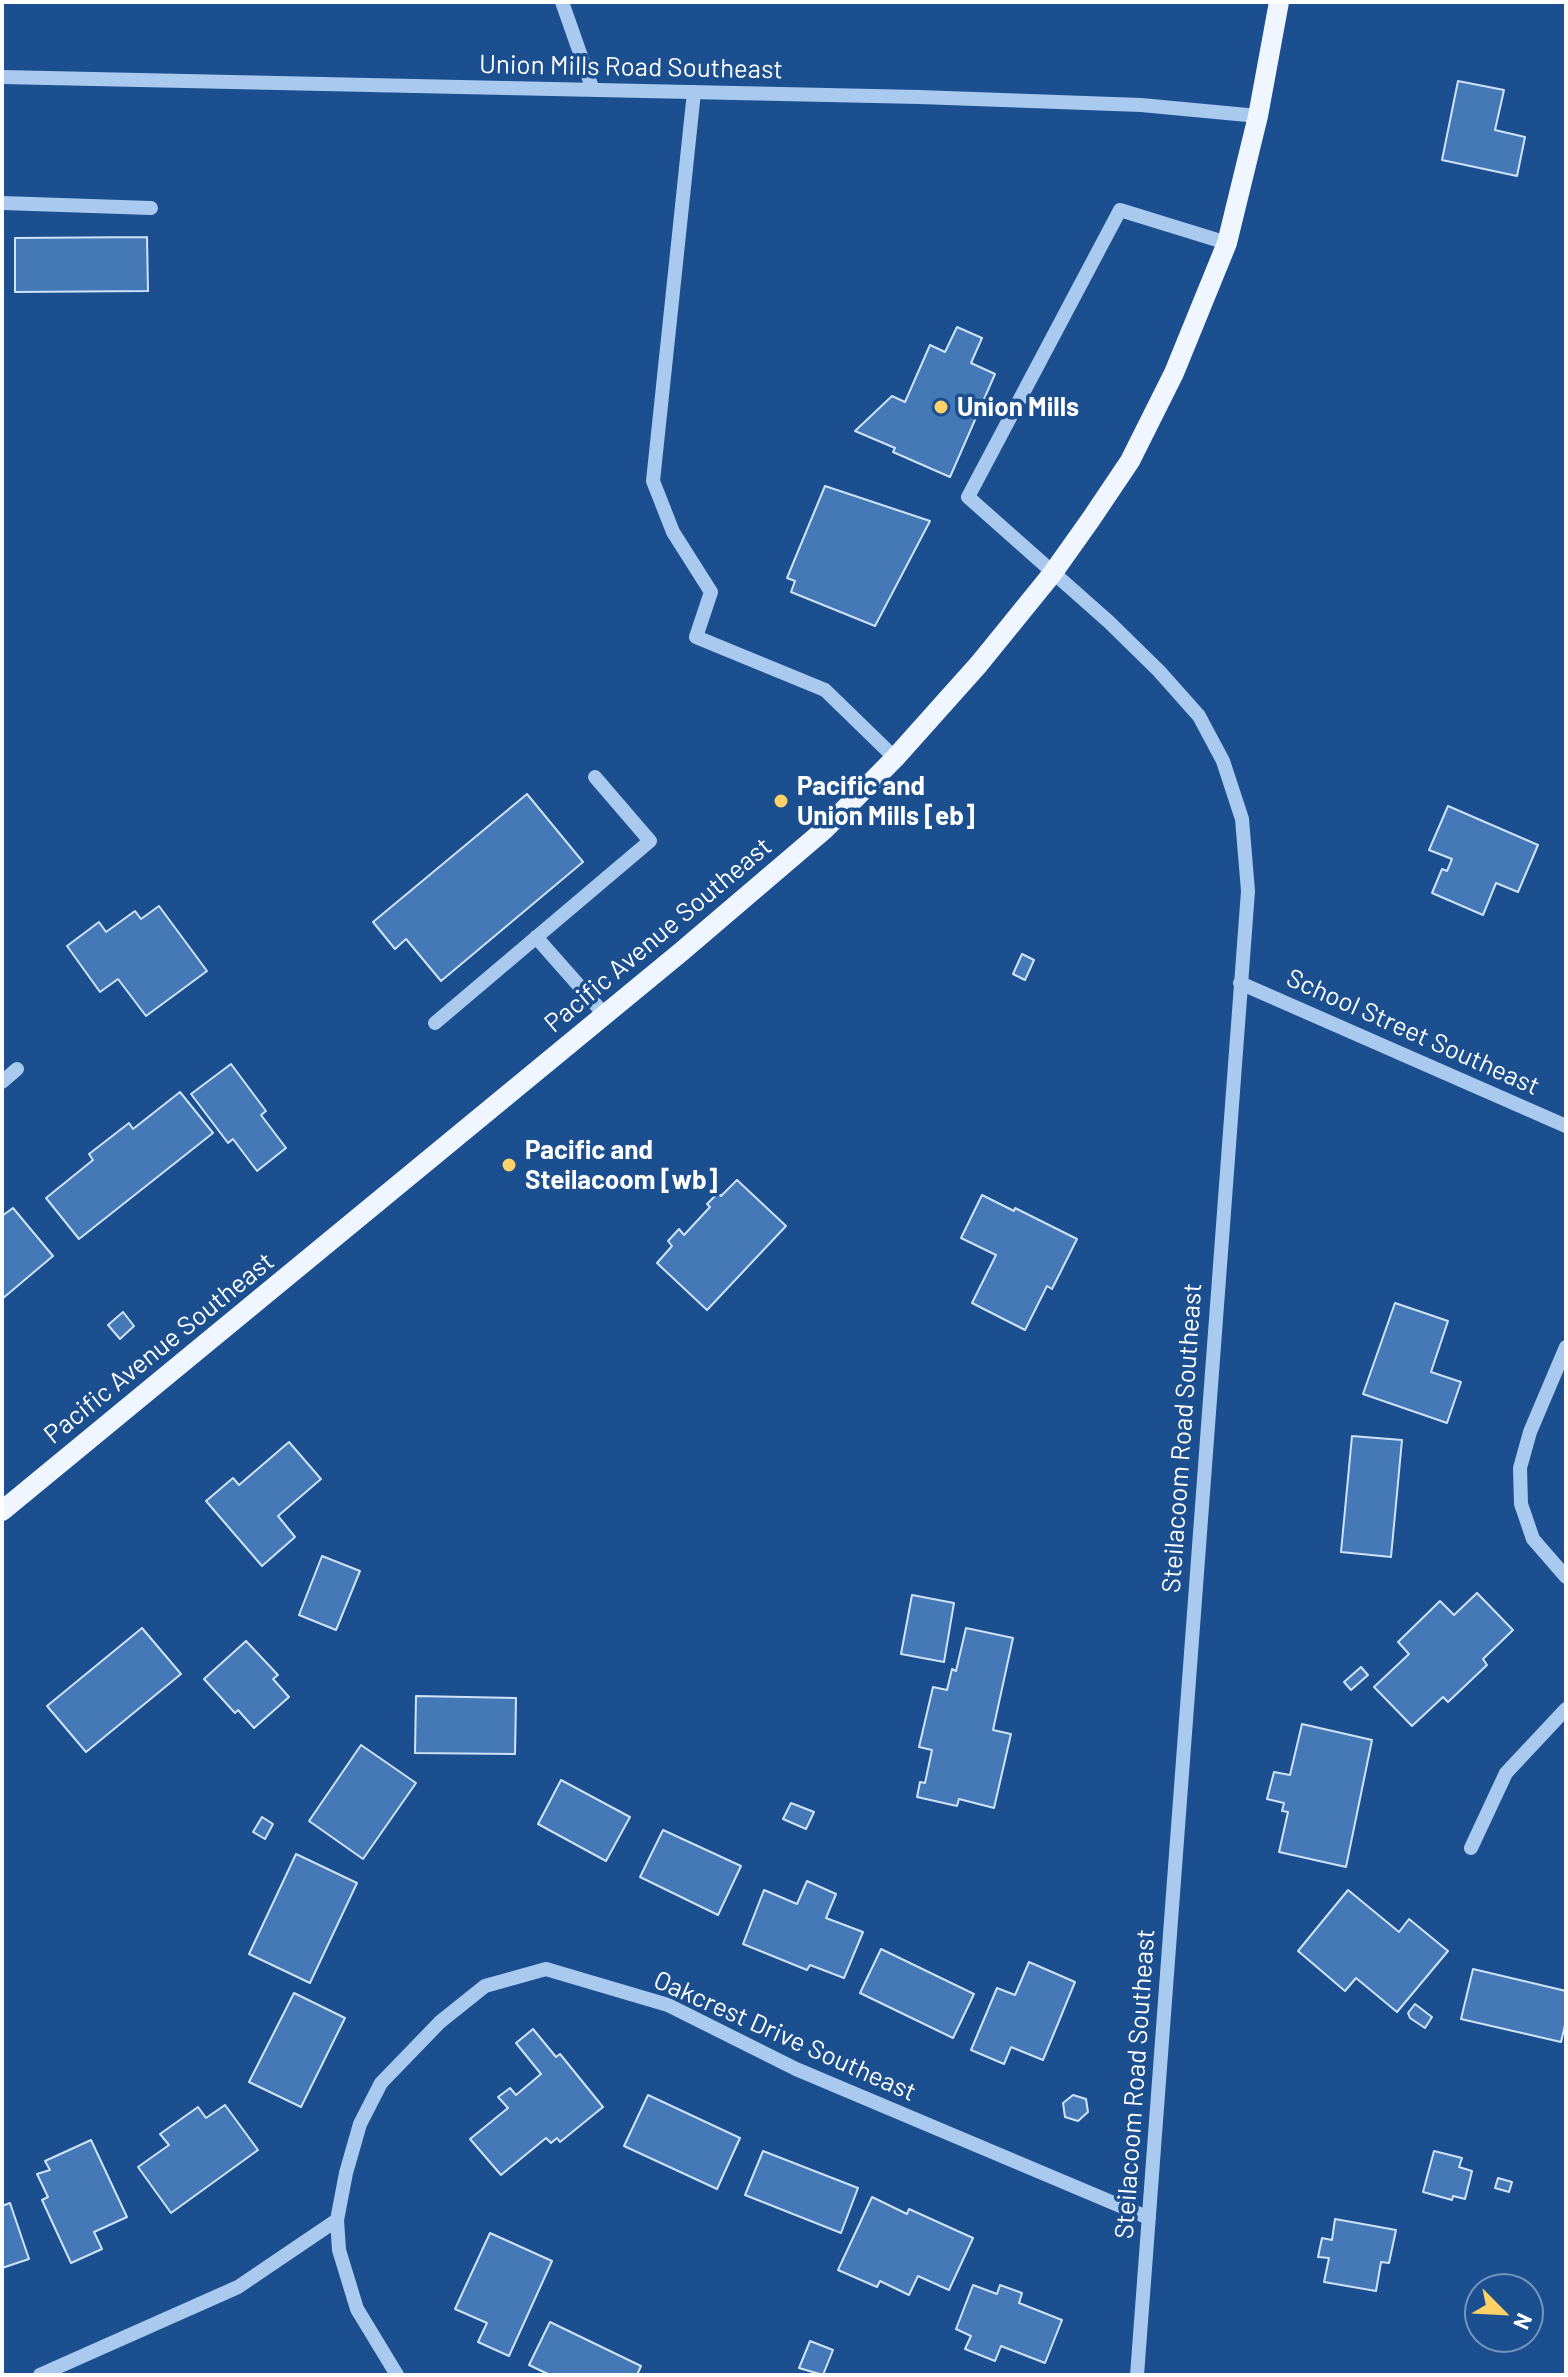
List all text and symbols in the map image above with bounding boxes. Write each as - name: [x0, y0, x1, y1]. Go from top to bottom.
- street label: Union Mills Road Southeast: [479, 49, 783, 85]
- place label: Union Mills: [957, 391, 1079, 423]
- marker: Union Mills: [932, 398, 950, 416]
- place label: Pacific and Union Mills [eb]: [797, 770, 975, 832]
- marker: Pacific and Union Mills [eb]: [772, 792, 790, 810]
- street label: Pacific Avenue Southeast: [538, 831, 778, 1039]
- street label: School Street Southeast: [1282, 962, 1544, 1102]
- place label: Pacific and Steilacoom [wb]: [525, 1134, 717, 1196]
- marker: Pacific and Steilacoom [wb]: [500, 1156, 518, 1174]
- street label: Pacific Avenue Southeast: [38, 1246, 280, 1450]
- street label: Steilacoom Road Southeast: [1156, 1282, 1208, 1594]
- street label: Steilacoom Road Southeast: [1109, 1928, 1161, 2240]
- street label: Oakcrest Drive Southeast: [649, 1964, 921, 2108]
- north arrow: [1464, 2273, 1544, 2353]
- text: N: [1509, 2310, 1539, 2334]

